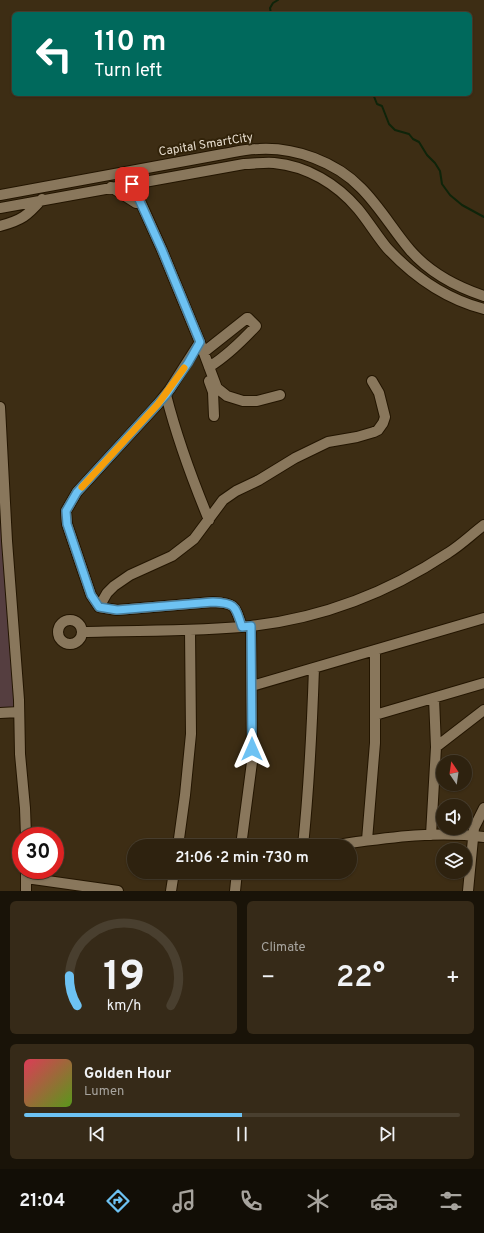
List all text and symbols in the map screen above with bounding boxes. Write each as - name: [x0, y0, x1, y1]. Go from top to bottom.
- text: 110 m: [94, 25, 166, 61]
- icon: left: [28, 28, 80, 80]
- text: Turn left: [94, 60, 162, 83]
- street label: Capital SmartCity: [158, 130, 254, 160]
- pin: [115, 167, 149, 201]
- icon: arrive: [121, 173, 143, 195]
- position arrow: [231, 728, 273, 770]
- north arrow: [436, 755, 472, 791]
- map controls: [436, 755, 472, 879]
- button: sound: [436, 799, 472, 835]
- speed limit sign: 30: [12, 827, 64, 879]
- button: layers: [436, 843, 472, 879]
- text: 21:06 · 2 min · 730 m: [175, 849, 309, 868]
- text: Climate: [261, 940, 306, 956]
- text: 19: [102, 951, 145, 1004]
- text: 22°: [336, 960, 385, 997]
- text: −: [261, 965, 275, 992]
- text: +: [446, 965, 460, 992]
- text: km/h: [106, 996, 141, 1014]
- text: Golden Hour: [84, 1065, 171, 1084]
- text: Lumen: [84, 1084, 124, 1100]
- icon: previous: [86, 1123, 108, 1145]
- icon: pause: [231, 1123, 253, 1145]
- icon: next: [376, 1123, 398, 1145]
- icon: directions: [104, 1187, 132, 1215]
- icon: music: [170, 1187, 198, 1215]
- icon: phone: [237, 1187, 265, 1215]
- icon: climate: [304, 1187, 332, 1215]
- icon: car: [370, 1187, 398, 1215]
- icon: filters: [437, 1187, 465, 1215]
- text: 21:04: [19, 1190, 65, 1213]

